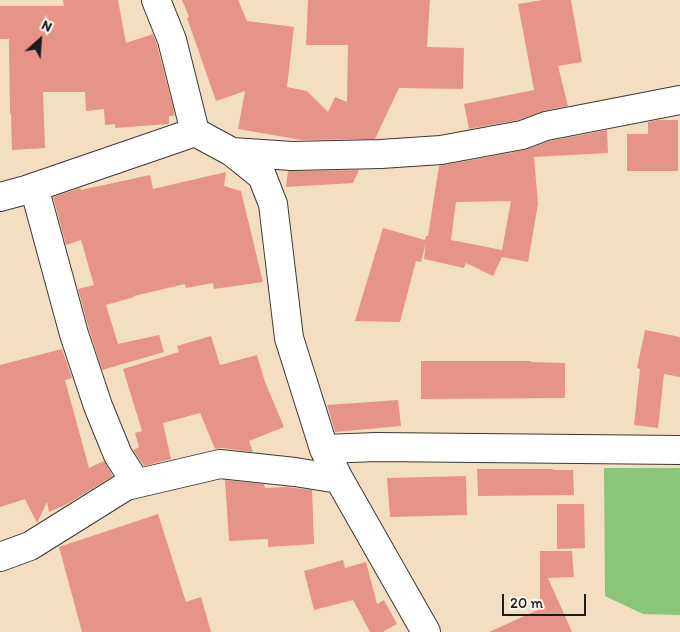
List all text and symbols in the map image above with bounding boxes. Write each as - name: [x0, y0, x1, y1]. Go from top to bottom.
- north arrow: [15, 15, 65, 65]
- text: N: [39, 16, 55, 36]
- scale bar: [505, 584, 589, 616]
- text: 20 m: [510, 594, 543, 612]

